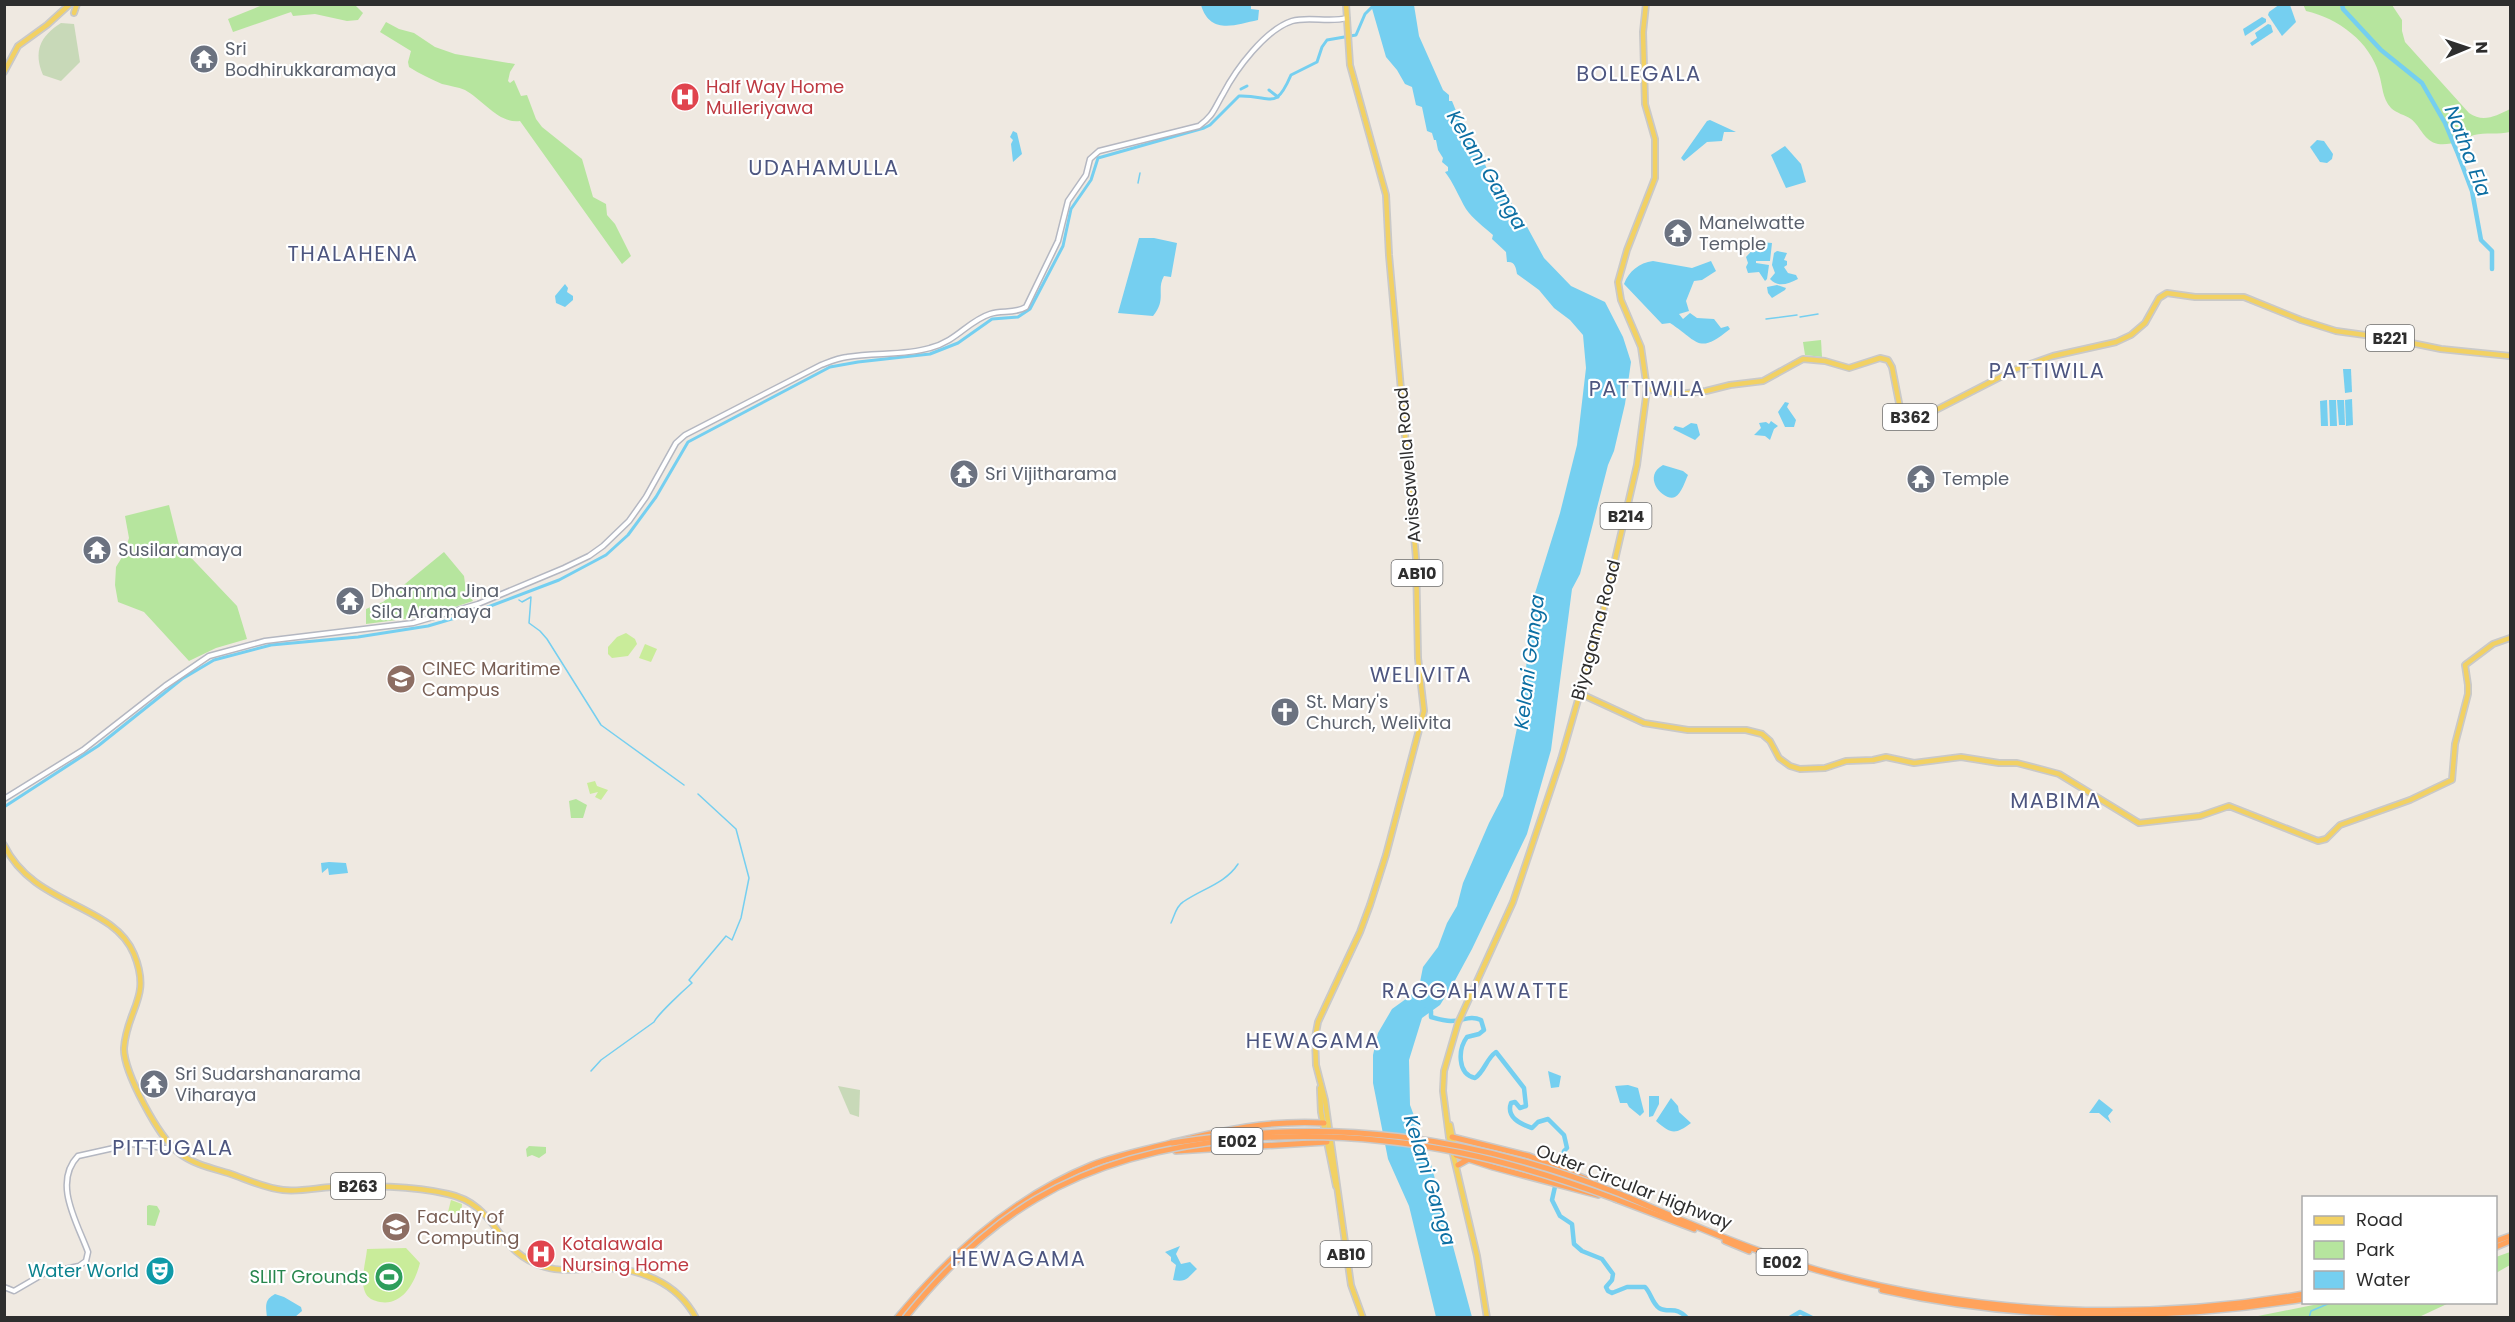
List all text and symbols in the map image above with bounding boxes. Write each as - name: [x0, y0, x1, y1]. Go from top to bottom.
- north arrow: [2437, 18, 2497, 78]
- place label: Sri Bodhirukkaramaya: [225, 36, 397, 82]
- text: N: [2470, 41, 2493, 54]
- temple icon: Sri Bodhirukkaramaya: [188, 43, 220, 75]
- district label: BOLLEGALA: [1576, 59, 1702, 88]
- place label: Half Way Home Mulleriyawa: [706, 74, 844, 120]
- hospital icon: Half Way Home Mulleriyawa: [669, 81, 701, 113]
- water label: Natha Ela: [2438, 101, 2498, 201]
- water label: Kelani Ganga: [1440, 105, 1534, 235]
- district label: UDAHAMULLA: [748, 153, 900, 182]
- place label: Manelwatte Temple: [1699, 210, 1805, 256]
- temple icon: Manelwatte Temple: [1662, 217, 1694, 249]
- district label: THALAHENA: [288, 239, 419, 268]
- road number: B221: [2366, 325, 2414, 351]
- district label: PATTIWILA: [1989, 356, 2105, 385]
- district label: PATTIWILA: [1589, 374, 1705, 403]
- street label: Avissawella Road: [1388, 386, 1427, 544]
- road number: B362: [1883, 404, 1937, 430]
- temple icon: Sri Vijitharama: [948, 458, 980, 490]
- place label: Sri Vijitharama: [985, 461, 1117, 486]
- temple icon: Temple: [1905, 463, 1937, 495]
- place label: Temple: [1942, 466, 2009, 491]
- road number: B214: [1600, 503, 1652, 529]
- temple icon: Susilaramaya: [81, 534, 113, 566]
- place label: Susilaramaya: [118, 537, 242, 562]
- street label: Biyagama Road: [1565, 557, 1626, 703]
- road number: AB10: [1392, 560, 1442, 586]
- place label: Dhamma Jina Sila Aramaya: [371, 578, 499, 624]
- temple icon: Dhamma Jina Sila Aramaya: [334, 585, 366, 617]
- water label: Kelani Ganga: [1507, 593, 1551, 731]
- place label: CINEC Maritime Campus: [422, 656, 560, 702]
- district label: WELIVITA: [1370, 660, 1472, 689]
- school or university icon: CINEC Maritime Campus: [385, 663, 417, 695]
- place label: St. Mary's Church, Welivita: [1306, 689, 1451, 735]
- church icon: St. Mary's Church, Welivita: [1269, 696, 1301, 728]
- district label: MABIMA: [2010, 786, 2102, 815]
- district label: RAGGAHAWATTE: [1382, 976, 1570, 1005]
- district label: HEWAGAMA: [1246, 1026, 1380, 1055]
- place label: Sri Sudarshanarama Viharaya: [175, 1061, 361, 1107]
- temple icon: Sri Sudarshanarama Viharaya: [138, 1068, 170, 1100]
- water label: Kelani Ganga: [1397, 1111, 1463, 1249]
- road number: E002: [1212, 1128, 1262, 1154]
- district label: PITTUGALA: [112, 1133, 234, 1162]
- street label: Outer Circular Highway: [1533, 1138, 1736, 1235]
- road number: B263: [331, 1173, 385, 1199]
- legend: [2302, 1196, 2497, 1304]
- place label: Faculty of Computing: [417, 1204, 519, 1250]
- text: Road: [2356, 1207, 2403, 1232]
- school or university icon: Faculty of Computing: [380, 1211, 412, 1243]
- place label: Kotalawala Nursing Home: [562, 1231, 689, 1277]
- text: Park: [2356, 1237, 2395, 1262]
- hospital icon: Kotalawala Nursing Home: [525, 1238, 557, 1270]
- road number: AB10: [1320, 1241, 1372, 1267]
- district label: HEWAGAMA: [952, 1244, 1086, 1273]
- road number: E002: [1756, 1249, 1808, 1275]
- theatre icon: Water World: [144, 1255, 176, 1287]
- place label: Water World: [28, 1258, 139, 1283]
- sports icon: SLIIT Grounds: [373, 1261, 405, 1293]
- place label: SLIIT Grounds: [249, 1264, 368, 1289]
- text: Water: [2356, 1267, 2410, 1292]

